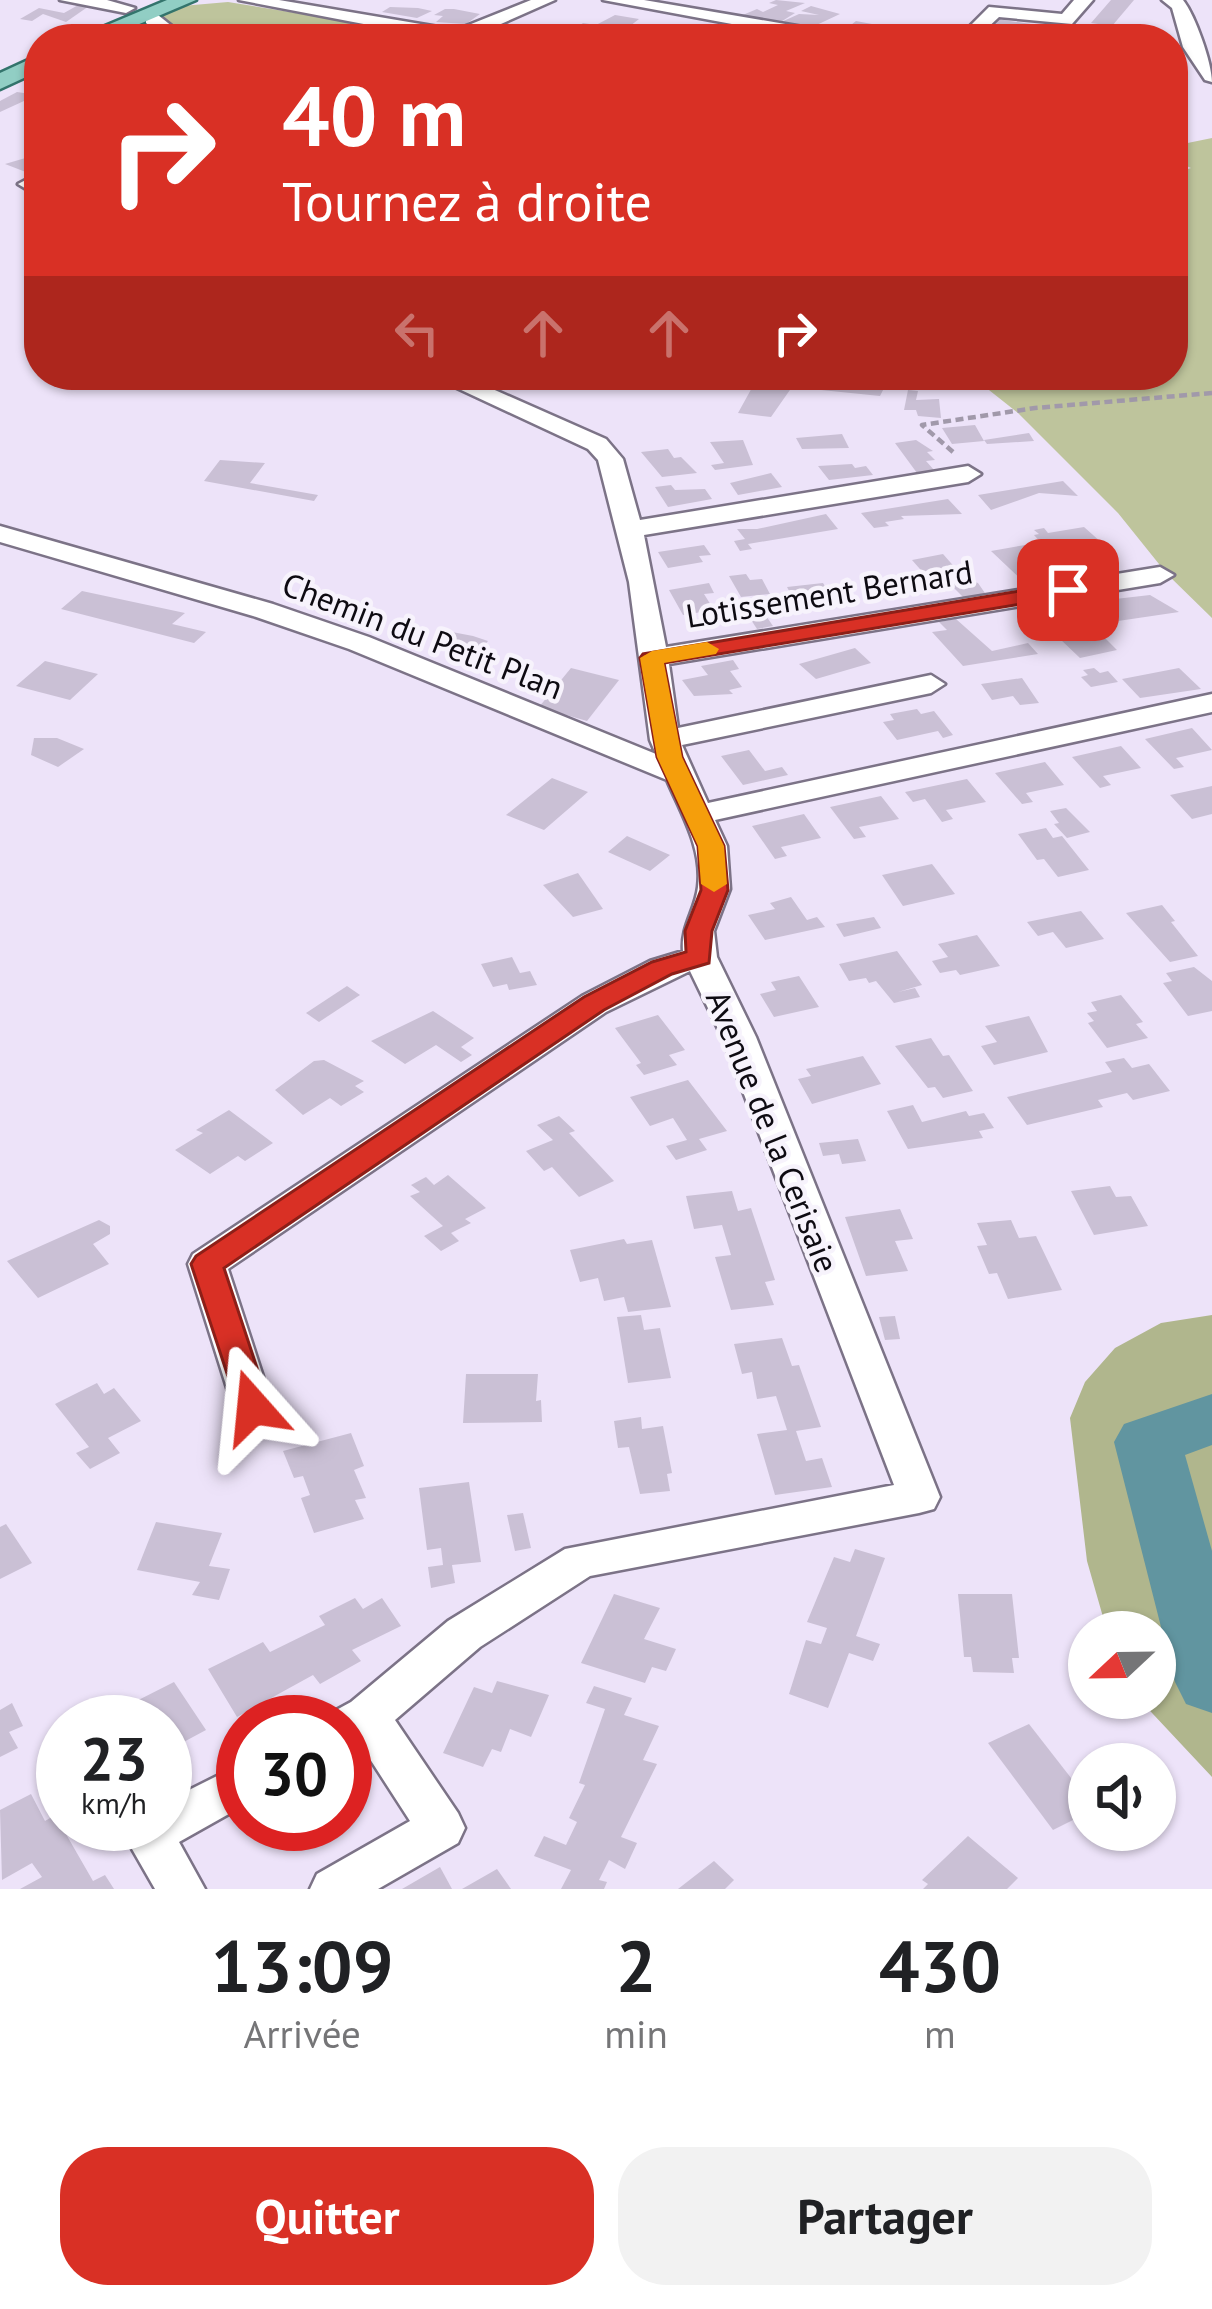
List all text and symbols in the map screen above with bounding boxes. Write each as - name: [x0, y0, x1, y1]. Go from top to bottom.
- text: 40 m: [282, 60, 466, 169]
- icon: right: [84, 72, 240, 228]
- text: Tournez à droite: [282, 166, 652, 236]
- icon: left: [384, 300, 450, 366]
- icon: ahead: [510, 300, 576, 366]
- icon: ahead: [636, 300, 702, 366]
- icon: right: [762, 300, 828, 366]
- pin: [1017, 539, 1119, 641]
- street label: Lotissement Bernard: [683, 549, 975, 637]
- icon: arrive: [1035, 557, 1101, 623]
- street label: Chemin du Petit Plan: [277, 562, 569, 708]
- street label: Avenue de la Cerisaie: [697, 984, 849, 1278]
- position arrow: [190, 1344, 316, 1470]
- north arrow: [1068, 1611, 1176, 1719]
- map controls: [1068, 1611, 1176, 1851]
- speed limit sign: 30: [216, 1695, 372, 1851]
- text: 23: [80, 1719, 148, 1797]
- button: sound: [1068, 1743, 1176, 1851]
- text: km/h: [81, 1783, 147, 1822]
- text: 13:09: [211, 1919, 394, 2012]
- text: 2: [616, 1919, 657, 2012]
- text: 430: [879, 1919, 1001, 2012]
- text: Arrivée: [244, 2008, 361, 2059]
- text: min: [604, 2008, 668, 2059]
- text: m: [924, 2008, 956, 2059]
- button: Quitter: [60, 2147, 594, 2285]
- button: Partager: [618, 2147, 1152, 2285]

